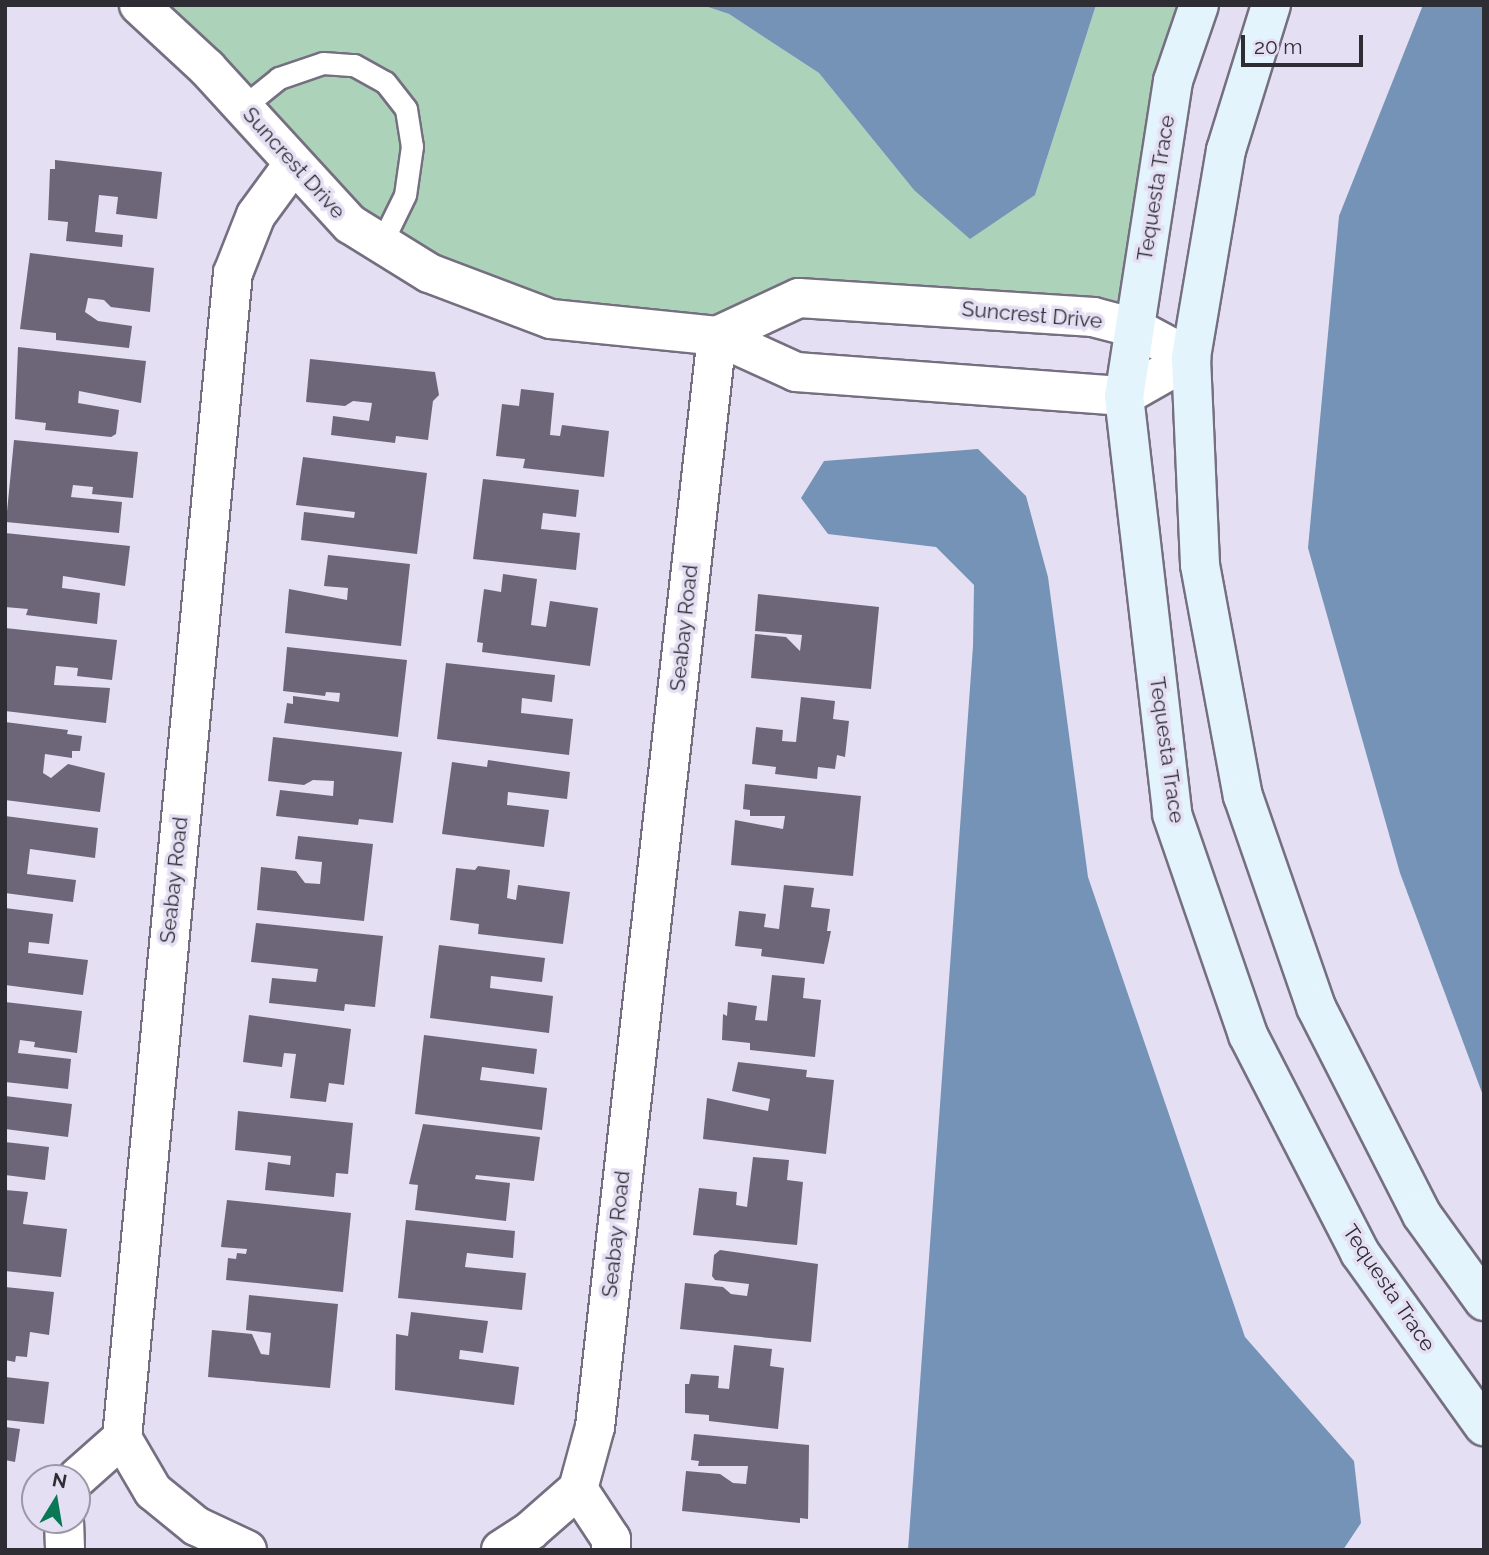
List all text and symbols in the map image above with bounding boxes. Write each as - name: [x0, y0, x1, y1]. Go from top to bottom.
- scale bar: [1244, 21, 1366, 65]
- text: 20 m: [1254, 34, 1302, 59]
- street label: Suncrest Drive: [237, 102, 351, 224]
- street label: Tequesta Trace: [1132, 113, 1180, 263]
- street label: Suncrest Drive: [961, 296, 1103, 334]
- street label: Seabay Road: [665, 563, 703, 693]
- street label: Tequesta Trace: [1144, 675, 1190, 825]
- street label: Seabay Road: [155, 815, 193, 945]
- street label: Seabay Road: [597, 1169, 635, 1299]
- street label: Tequesta Trace: [1337, 1220, 1441, 1356]
- north arrow: [21, 1464, 91, 1534]
- text: N: [50, 1468, 69, 1493]

